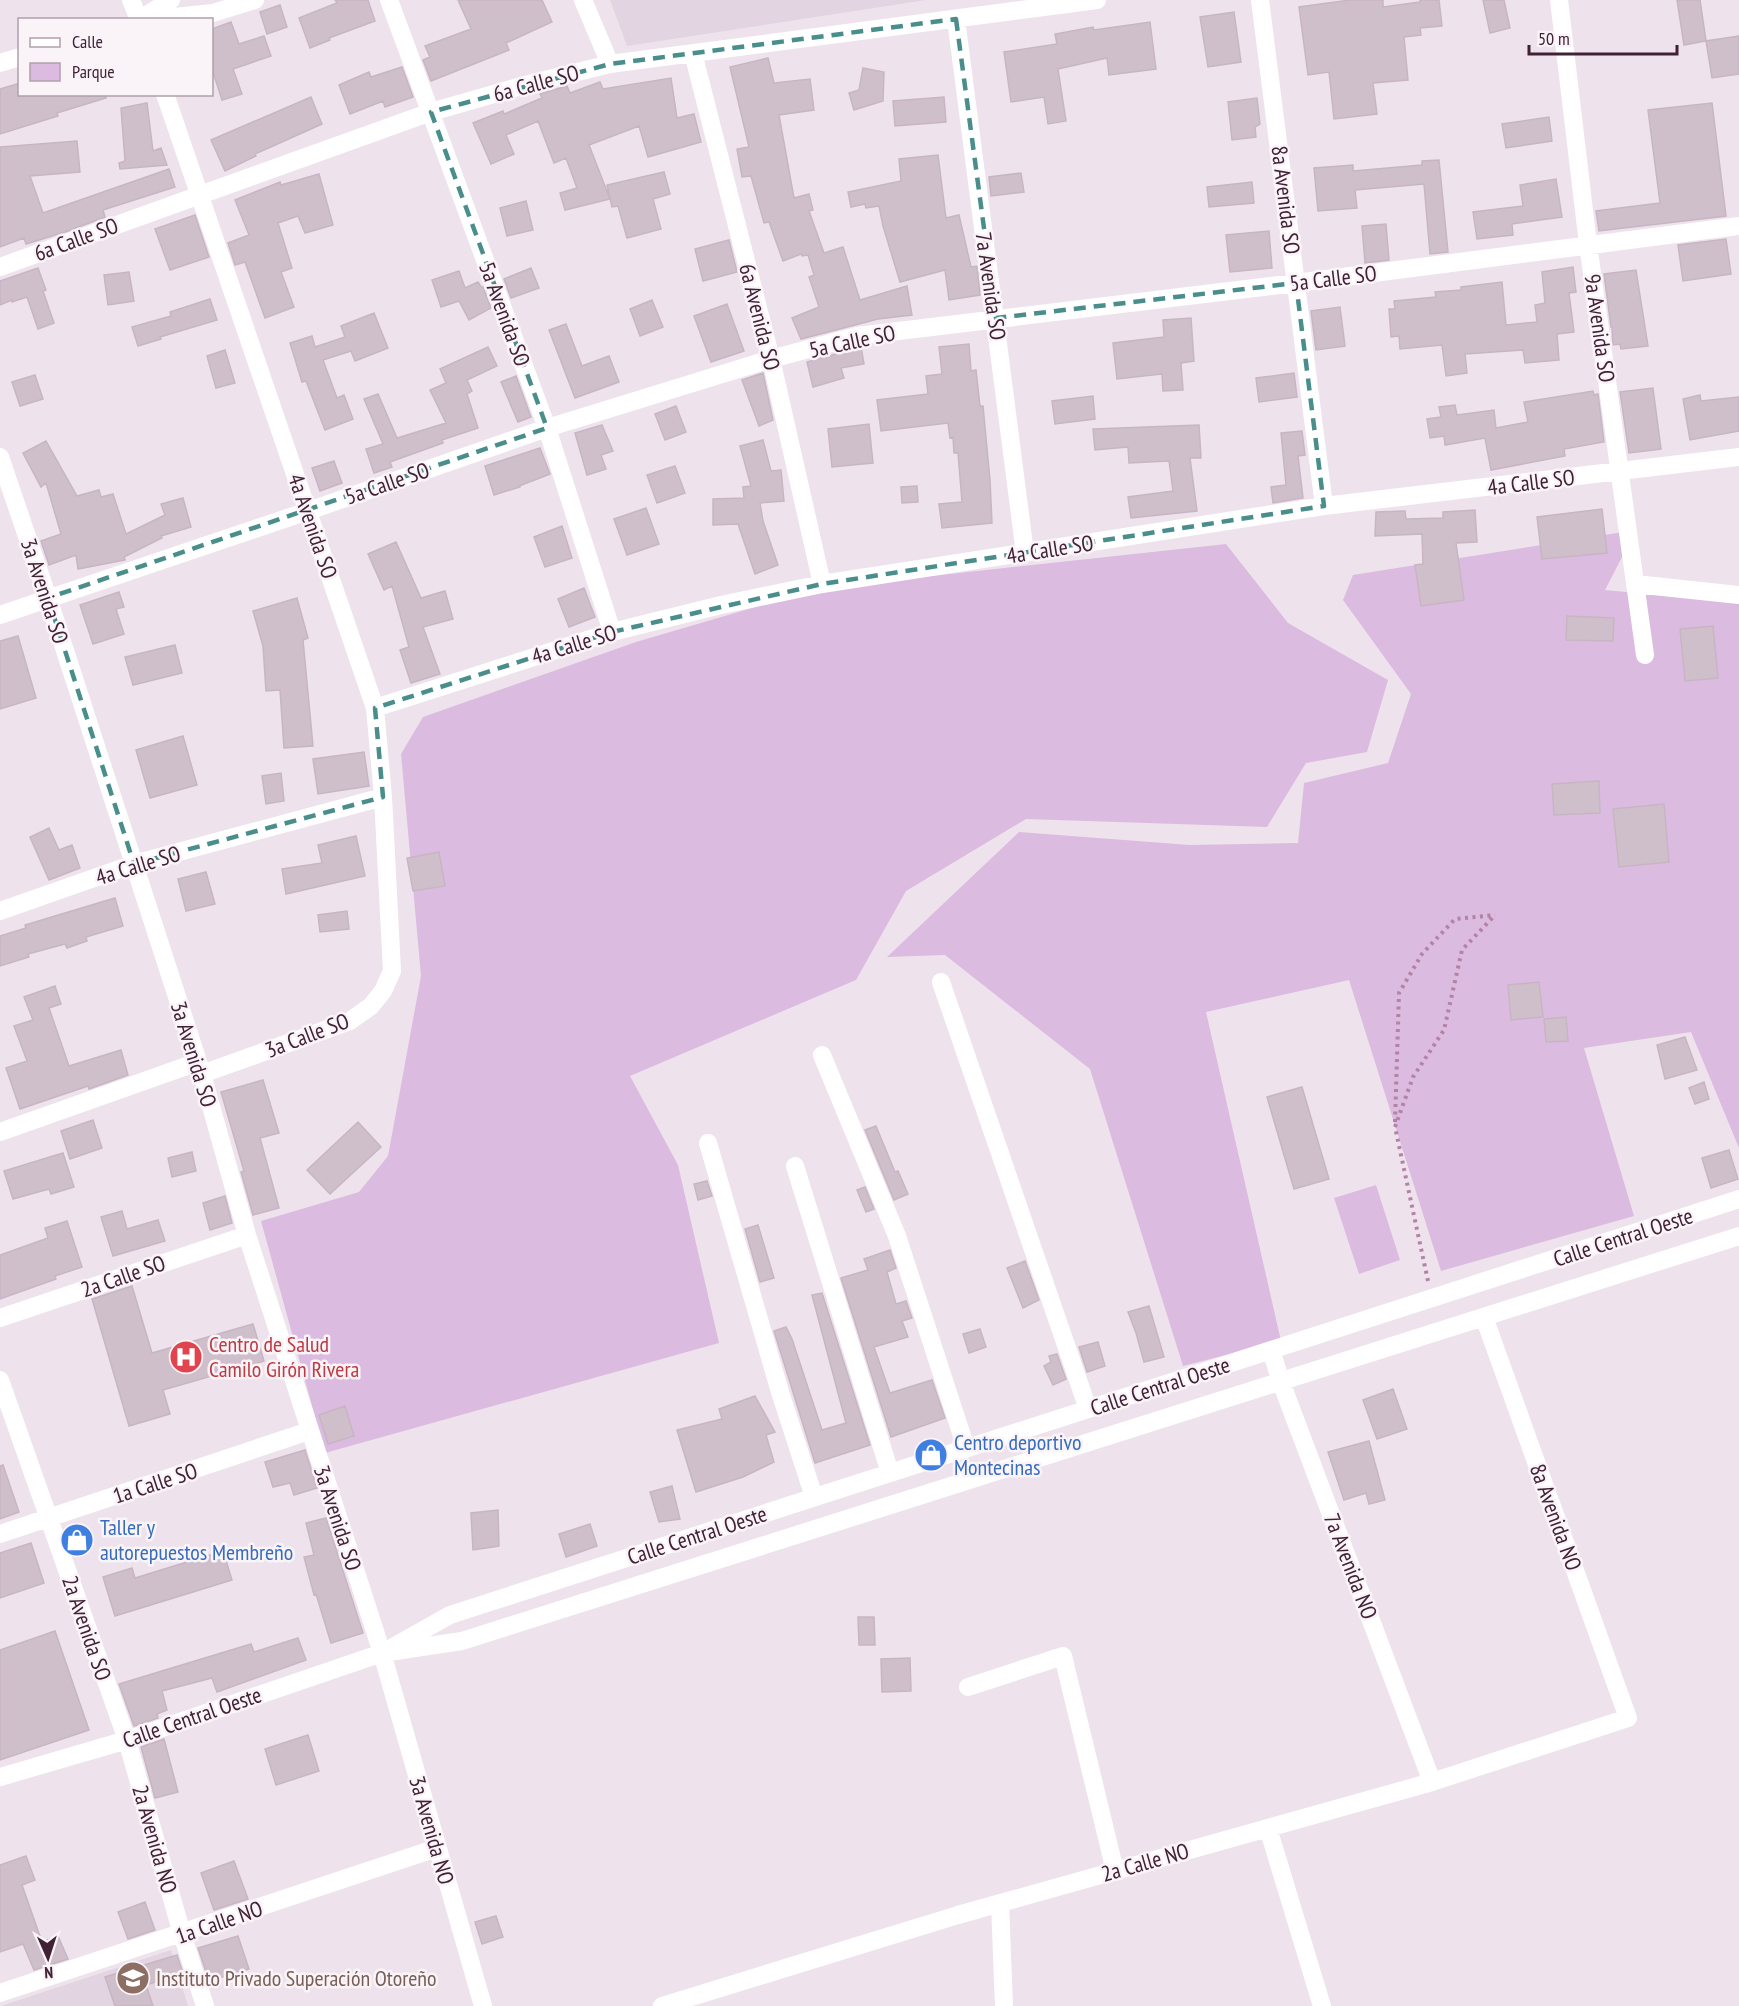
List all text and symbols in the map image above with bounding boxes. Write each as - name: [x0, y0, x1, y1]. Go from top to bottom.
- legend: [18, 18, 213, 96]
- scale bar: [1529, 18, 1678, 56]
- text: 50 m: [1538, 27, 1570, 50]
- text: Calle: [72, 30, 103, 53]
- street label: 6a Calle SO: [490, 58, 582, 108]
- text: Parque: [72, 60, 115, 83]
- street label: 8a Avenida SO: [1265, 144, 1307, 256]
- street label: 6a Calle SO: [30, 211, 122, 267]
- street label: 7a Avenida SO: [970, 230, 1012, 342]
- street label: 5a Avenida SO: [473, 258, 537, 370]
- street label: 5a Calle SO: [1288, 259, 1378, 297]
- street label: 6a Avenida SO: [733, 261, 787, 373]
- street label: 9a Avenida SO: [1579, 272, 1621, 384]
- street label: 5a Calle SO: [806, 318, 898, 364]
- street label: 5a Calle SO: [341, 456, 433, 510]
- street label: 4a Calle SO: [1486, 463, 1576, 501]
- street label: 4a Avenida SO: [282, 470, 344, 582]
- street label: 4a Calle SO: [1005, 528, 1095, 570]
- street label: 3a Avenida SO: [15, 535, 75, 647]
- street label: 4a Calle SO: [528, 618, 620, 670]
- street label: 4a Calle SO: [92, 839, 184, 891]
- street label: 3a Avenida SO: [165, 998, 223, 1110]
- street label: 3a Calle SO: [261, 1006, 353, 1064]
- street label: Calle Central Oeste: [1550, 1201, 1696, 1273]
- street label: 2a Calle SO: [77, 1249, 169, 1303]
- place label: Centro de Salud Camilo Girón Rivera: [209, 1330, 359, 1383]
- hospital icon: Centro de Salud Camilo Girón Rivera: [168, 1339, 204, 1375]
- street label: Calle Central Oeste: [1087, 1350, 1233, 1422]
- place label: Centro deportivo Montecinas: [954, 1428, 1082, 1481]
- shop icon: Centro deportivo Montecinas: [913, 1437, 949, 1473]
- street label: 1a Calle SO: [109, 1456, 201, 1510]
- street label: 8a Avenida NO: [1524, 1460, 1588, 1574]
- street label: 3a Avenida SO: [308, 1462, 368, 1574]
- street label: Calle Central Oeste: [624, 1499, 770, 1571]
- street label: 7a Avenida NO: [1318, 1509, 1384, 1623]
- place label: Taller y autorepuestos Membreño: [100, 1513, 293, 1566]
- shop icon: Taller y autorepuestos Membreño: [59, 1522, 95, 1558]
- street label: 2a Avenida SO: [56, 1572, 118, 1684]
- street label: Calle Central Oeste: [119, 1680, 265, 1754]
- street label: 3a Avenida NO: [403, 1773, 461, 1887]
- street label: 2a Avenida NO: [126, 1782, 184, 1896]
- street label: 2a Calle NO: [1098, 1836, 1192, 1888]
- street label: 1a Calle NO: [172, 1894, 266, 1950]
- north arrow: [18, 1928, 78, 1988]
- school or university icon: Instituto Privado Superación Otoreño: [115, 1960, 151, 1996]
- text: N: [44, 1963, 54, 1983]
- place label: Instituto Privado Superación Otoreño: [156, 1964, 436, 1992]

